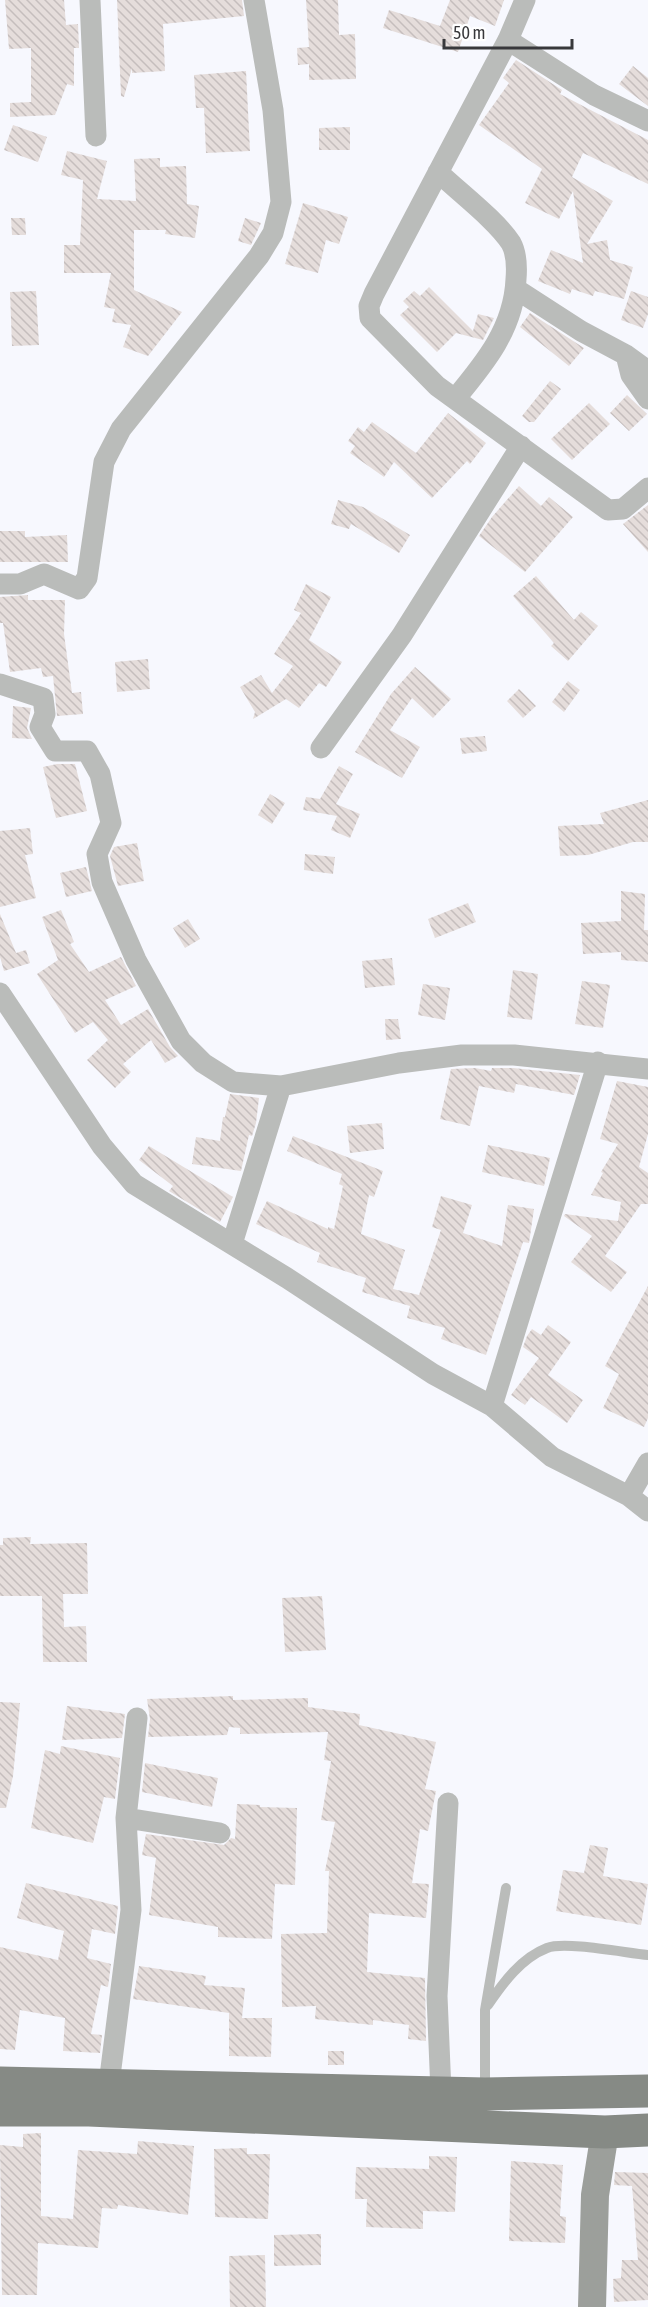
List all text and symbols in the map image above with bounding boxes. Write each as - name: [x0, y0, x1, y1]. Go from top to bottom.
- scale bar: [444, 12, 572, 50]
- text: 50 m: [453, 22, 485, 43]

